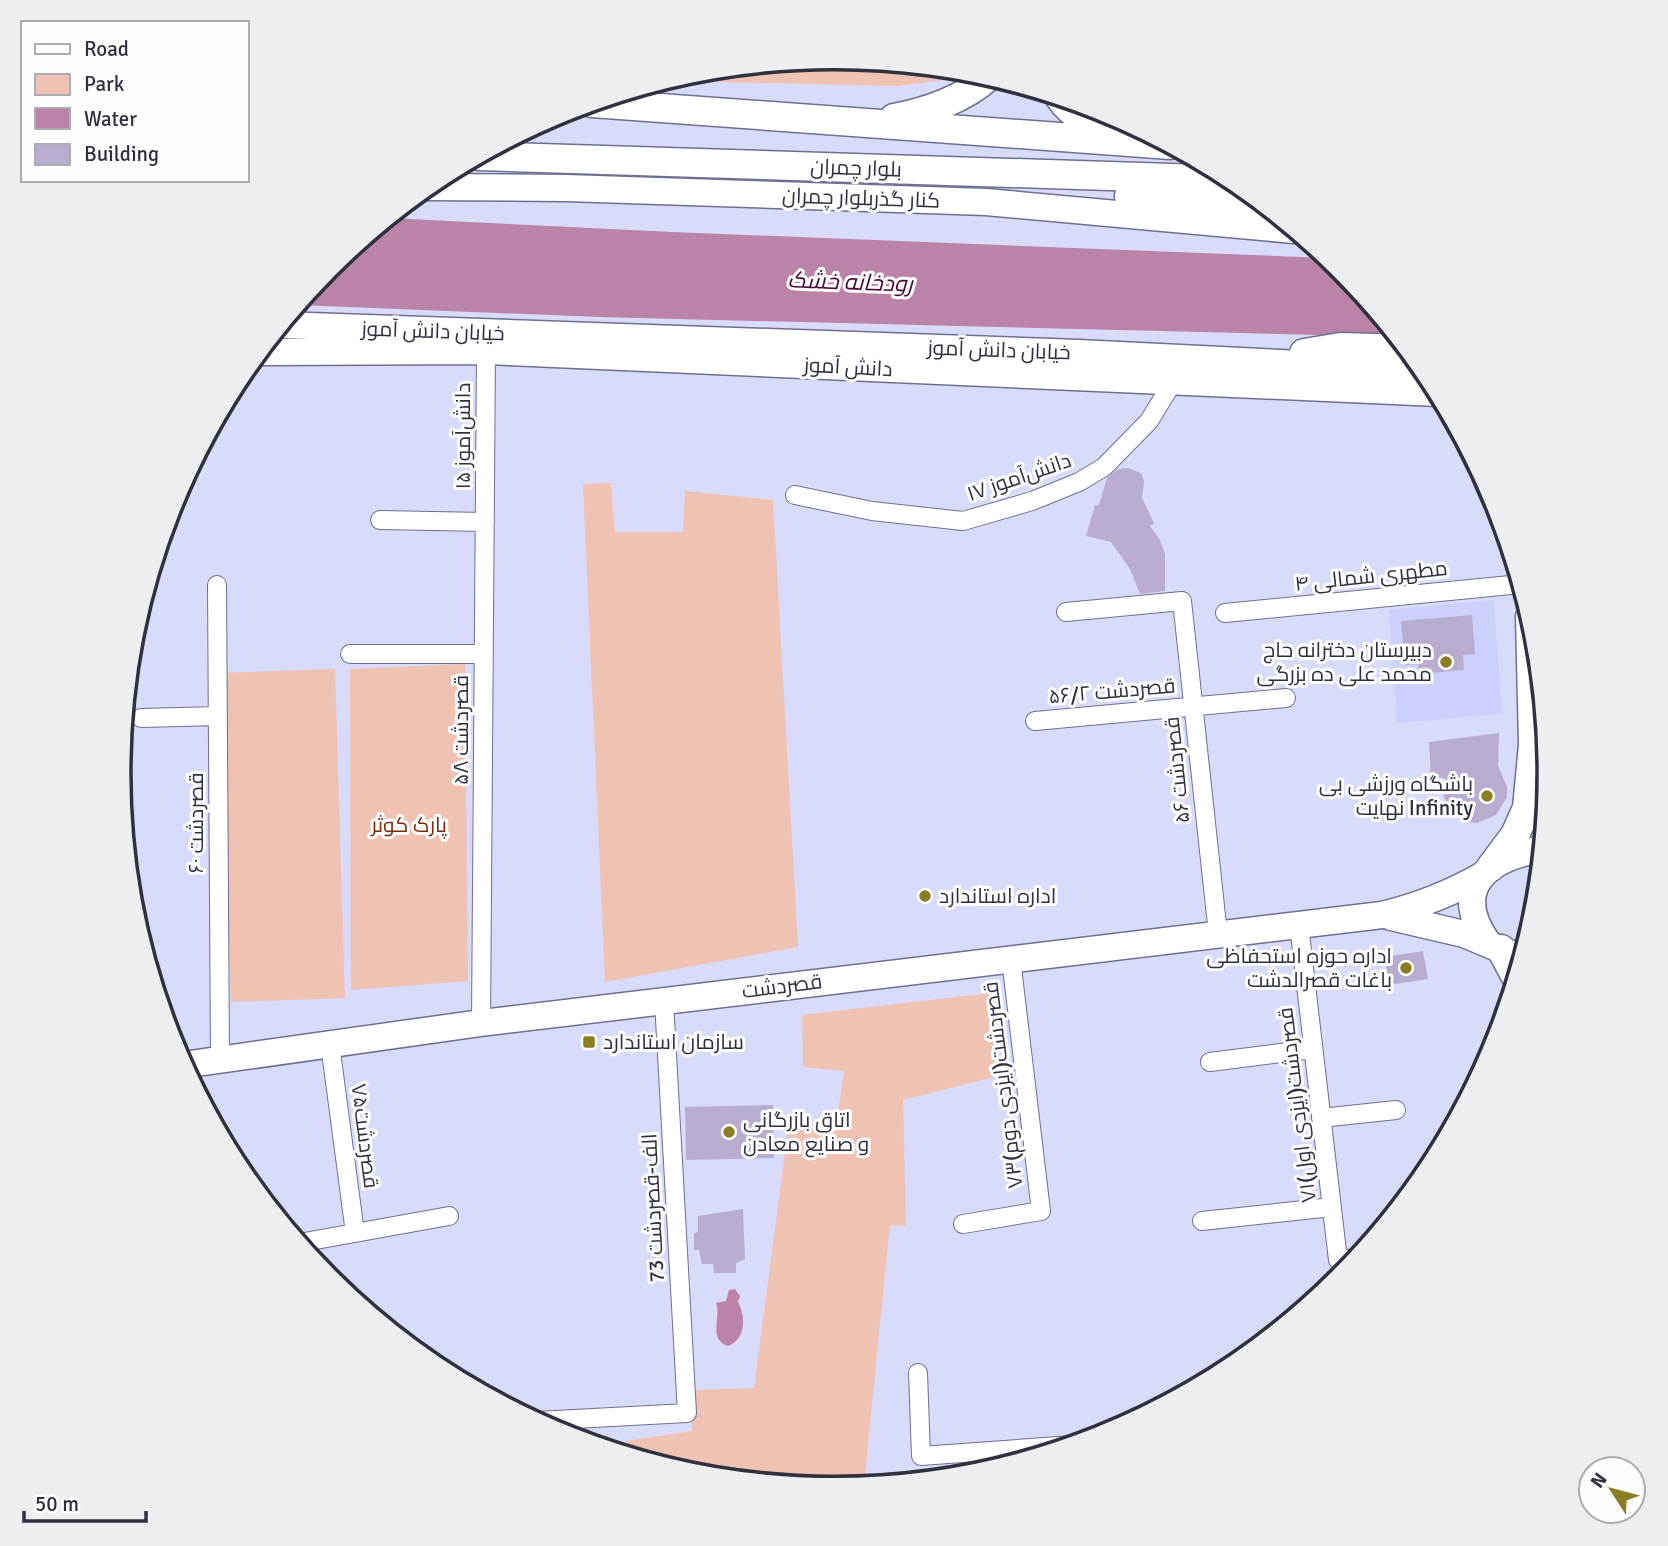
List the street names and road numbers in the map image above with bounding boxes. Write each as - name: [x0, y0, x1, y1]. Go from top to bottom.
- street label: بلوار چمران: [810, 153, 902, 184]
- street label: کنار گذربلوار چمران: [781, 182, 941, 215]
- street label: خیابان دانش آموز: [360, 315, 505, 346]
- street label: خیابان دانش آموز: [926, 334, 1071, 365]
- street label: دانش آموز: [802, 352, 893, 382]
- street label: دانش‌آموز ۱۵: [450, 383, 476, 489]
- street label: دانش‌آموز ۱۷: [963, 447, 1075, 507]
- street label: ۴ مطهری شمالی: [1293, 555, 1449, 597]
- street label: ۵۶/۲ قصردشت: [1048, 673, 1176, 709]
- street label: قصردشت ۵۸: [448, 675, 474, 785]
- street label: ۵۶ قصردشت: [1158, 715, 1196, 825]
- street label: ۶۰ قصردشت: [183, 773, 209, 873]
- street label: قصردشت: [740, 968, 824, 1004]
- street label: ۷۳قصردشت(ایزدی دوم): [977, 980, 1030, 1190]
- street label: ۷۱قصردشت(ایزدی اول): [1272, 1006, 1322, 1204]
- street label: قصردشت۷۵: [346, 1082, 384, 1190]
- street label: 73 الف-قصردشت: [636, 1133, 670, 1283]

